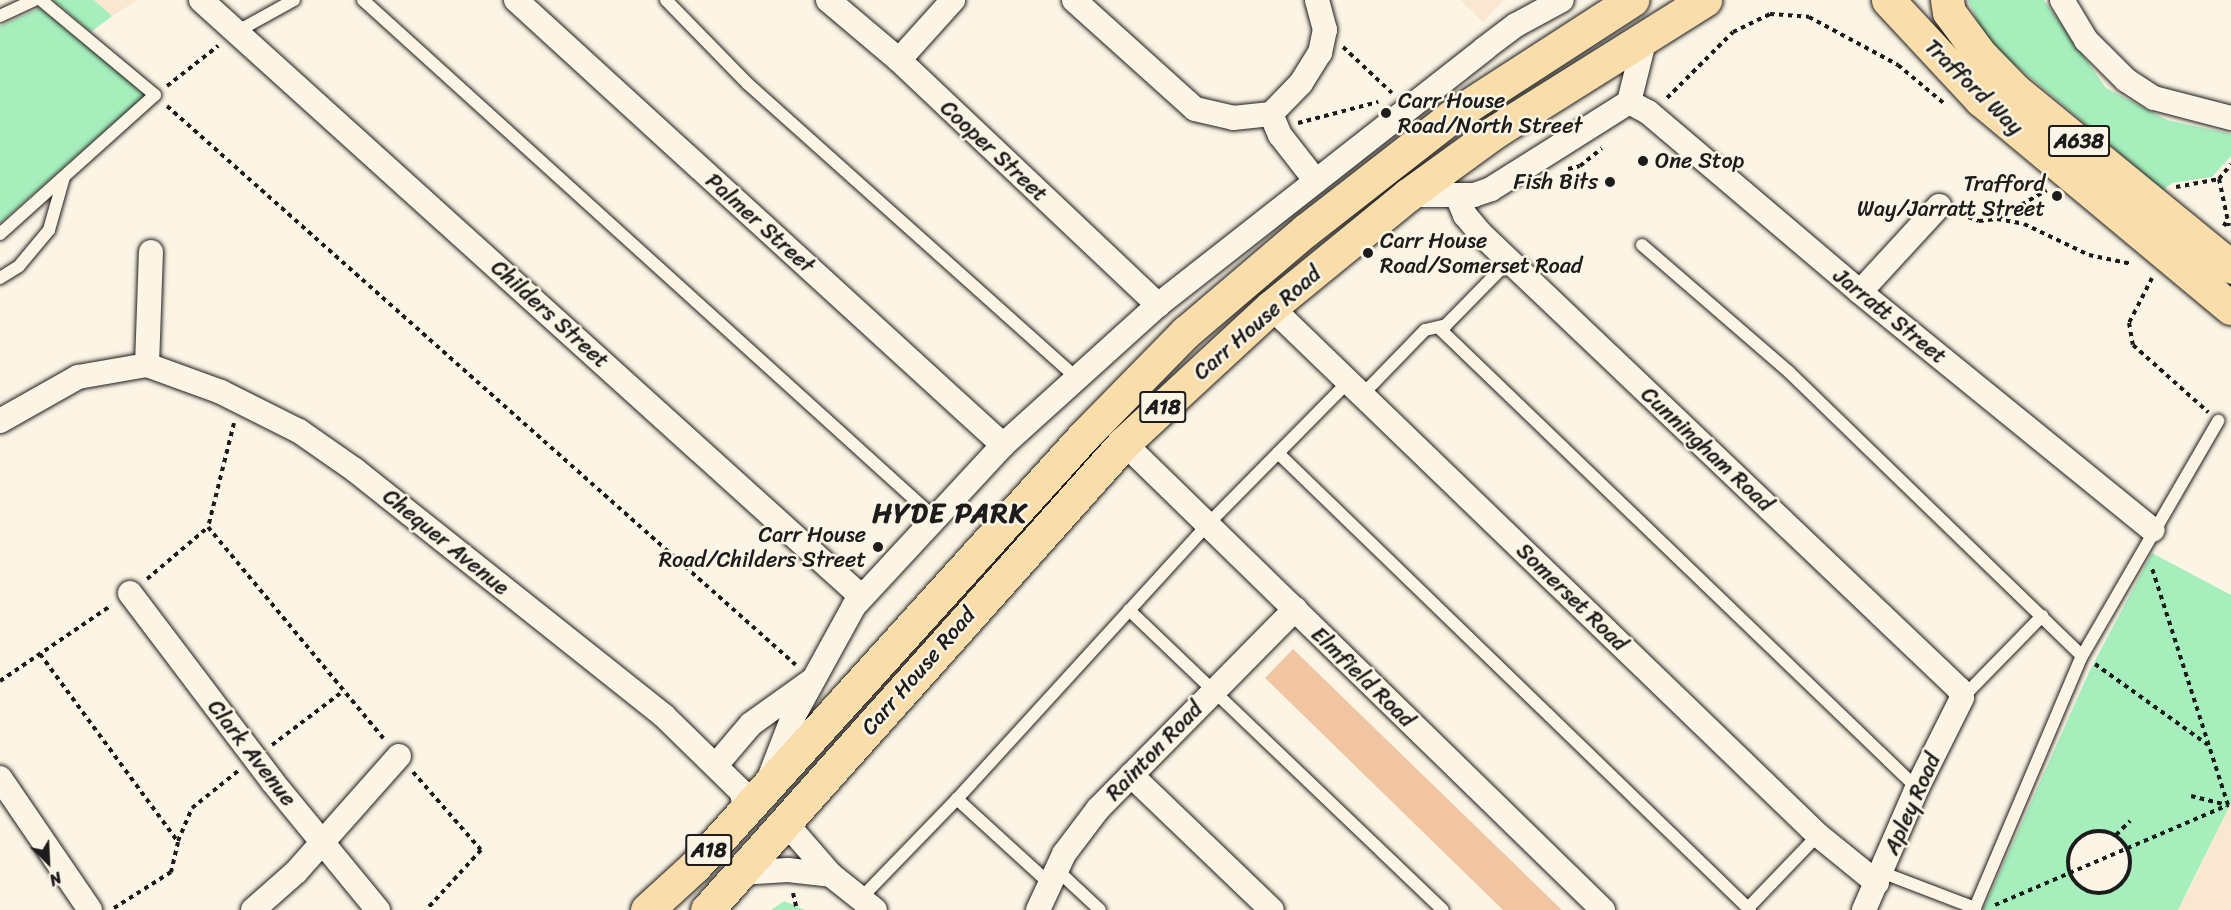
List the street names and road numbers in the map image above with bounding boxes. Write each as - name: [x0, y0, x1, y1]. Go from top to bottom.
- street label: Trafford Way: [1919, 33, 2029, 141]
- street label: Cooper Street: [935, 95, 1053, 207]
- road number: A638: [2048, 123, 2110, 159]
- street label: Palmer Street: [700, 167, 820, 279]
- street label: Childers Street: [486, 254, 614, 374]
- street label: Carr House Road: [1188, 260, 1326, 386]
- street label: Jarratt Street: [1828, 262, 1952, 370]
- street label: Cunningham Road: [1636, 381, 1778, 517]
- road number: A18: [1139, 389, 1187, 425]
- street label: Chequer Avenue: [378, 483, 514, 601]
- street label: Somerset Road: [1511, 537, 1633, 657]
- street label: Carr House Road: [855, 602, 981, 740]
- street label: Elmfield Road: [1306, 621, 1420, 733]
- street label: Clark Avenue: [202, 695, 302, 811]
- street label: Rainton Road: [1100, 696, 1208, 806]
- street label: Apley Road: [1878, 749, 1946, 859]
- road number: A18: [685, 832, 733, 868]

